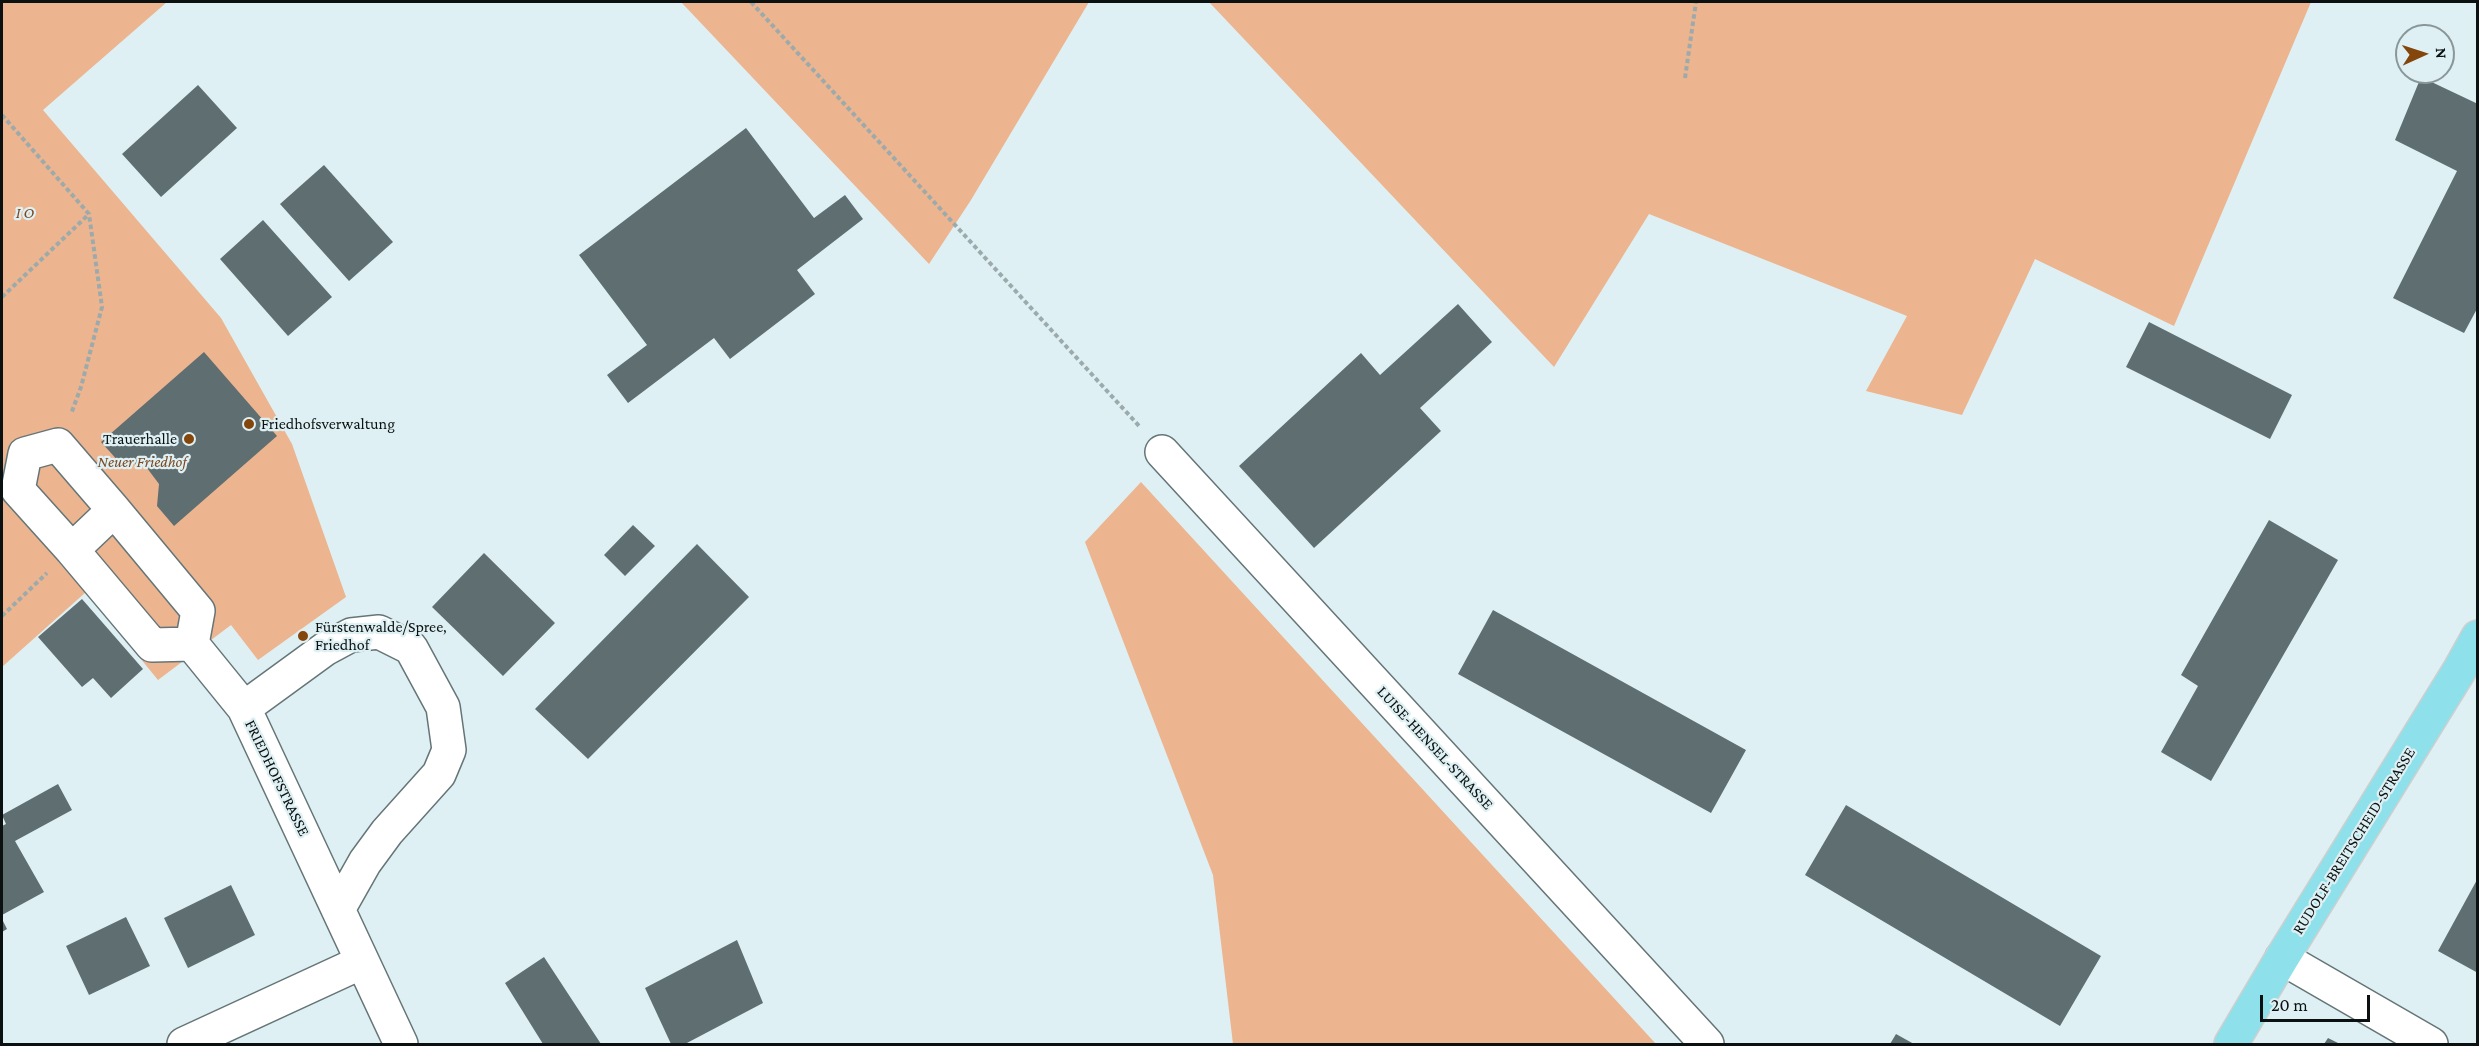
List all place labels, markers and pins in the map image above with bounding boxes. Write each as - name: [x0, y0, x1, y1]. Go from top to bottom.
- place label: Friedhofsverwaltung: [261, 414, 395, 434]
- marker: Friedhofsverwaltung: [242, 417, 256, 431]
- place label: Trauerhalle: [103, 429, 177, 449]
- marker: Trauerhalle: [182, 432, 196, 446]
- place label: Fürstenwalde/Spree, Friedhof: [315, 617, 447, 655]
- marker: Fürstenwalde/Spree, Friedhof: [296, 629, 310, 643]

